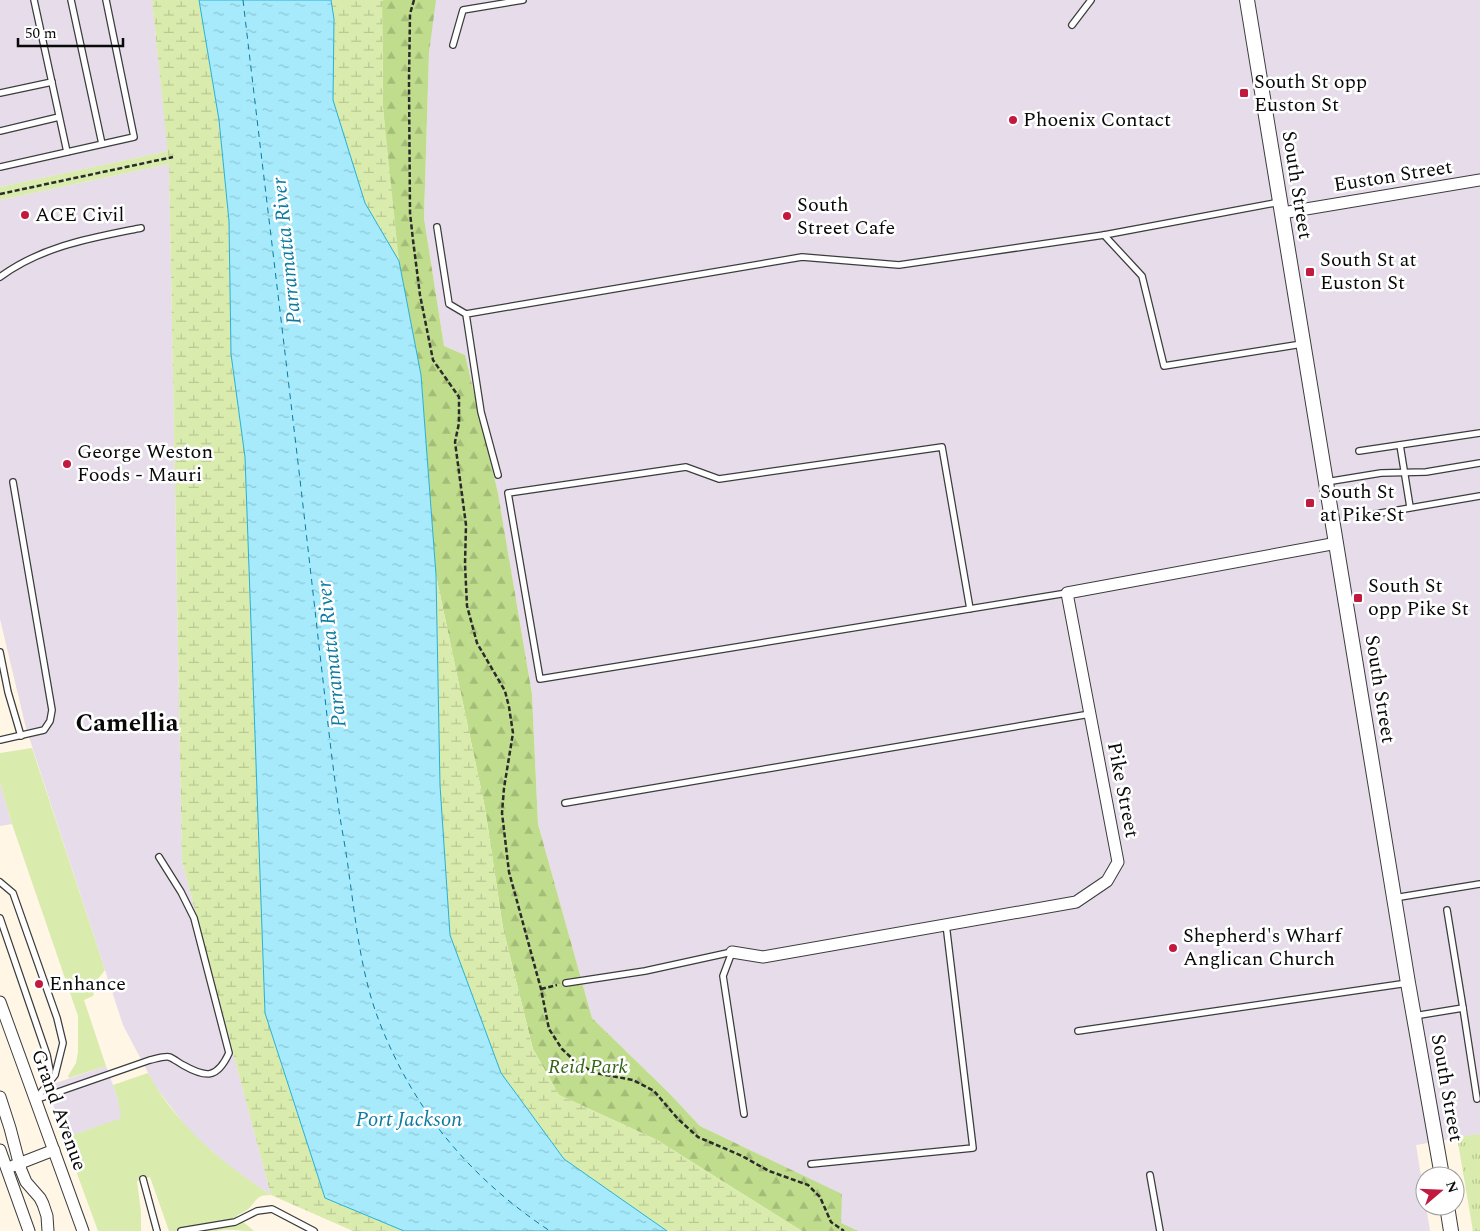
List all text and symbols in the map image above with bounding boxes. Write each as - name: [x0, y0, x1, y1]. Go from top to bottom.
- scale bar: [18, 15, 122, 47]
- text: 50 m: [25, 22, 57, 45]
- place label: South St opp Euston St: [1254, 67, 1367, 120]
- marker: South St opp Euston St: [1238, 87, 1250, 99]
- place label: Phoenix Contact: [1023, 105, 1171, 135]
- marker: Phoenix Contact: [1007, 114, 1019, 126]
- street label: South Street: [1274, 129, 1320, 241]
- street label: Euston Street: [1332, 152, 1454, 200]
- water label: Parramatta River: [263, 175, 311, 326]
- place label: South Street Cafe: [797, 190, 895, 243]
- place label: ACE Civil: [35, 200, 124, 230]
- marker: ACE Civil: [19, 209, 31, 221]
- marker: South Street Cafe: [781, 210, 793, 222]
- place label: South St at Euston St: [1320, 245, 1417, 298]
- marker: South St at Euston St: [1304, 266, 1316, 278]
- place label: George Weston Foods - Mauri: [77, 437, 213, 490]
- marker: George Weston Foods - Mauri: [61, 458, 73, 470]
- place label: South St at Pike St: [1320, 477, 1404, 530]
- marker: South St at Pike St: [1304, 497, 1316, 509]
- place label: South St opp Pike St: [1368, 571, 1469, 624]
- water label: Parramatta River: [308, 578, 356, 729]
- marker: South St opp Pike St: [1352, 592, 1364, 604]
- street label: South Street: [1357, 633, 1403, 745]
- district label: Camellia: [75, 705, 179, 743]
- street label: Pike Street: [1099, 740, 1147, 840]
- place label: Shepherd's Wharf Anglican Church: [1183, 921, 1343, 974]
- marker: Shepherd's Wharf Anglican Church: [1167, 942, 1179, 954]
- place label: Enhance: [49, 969, 126, 999]
- marker: Enhance: [33, 978, 45, 990]
- street label: South Street: [1423, 1032, 1471, 1144]
- street label: Grand Avenue: [23, 1045, 95, 1175]
- park label: Reid Park: [548, 1052, 629, 1082]
- water label: Port Jackson: [356, 1104, 463, 1136]
- north arrow: [1415, 1166, 1465, 1216]
- text: N: [1440, 1178, 1464, 1196]

